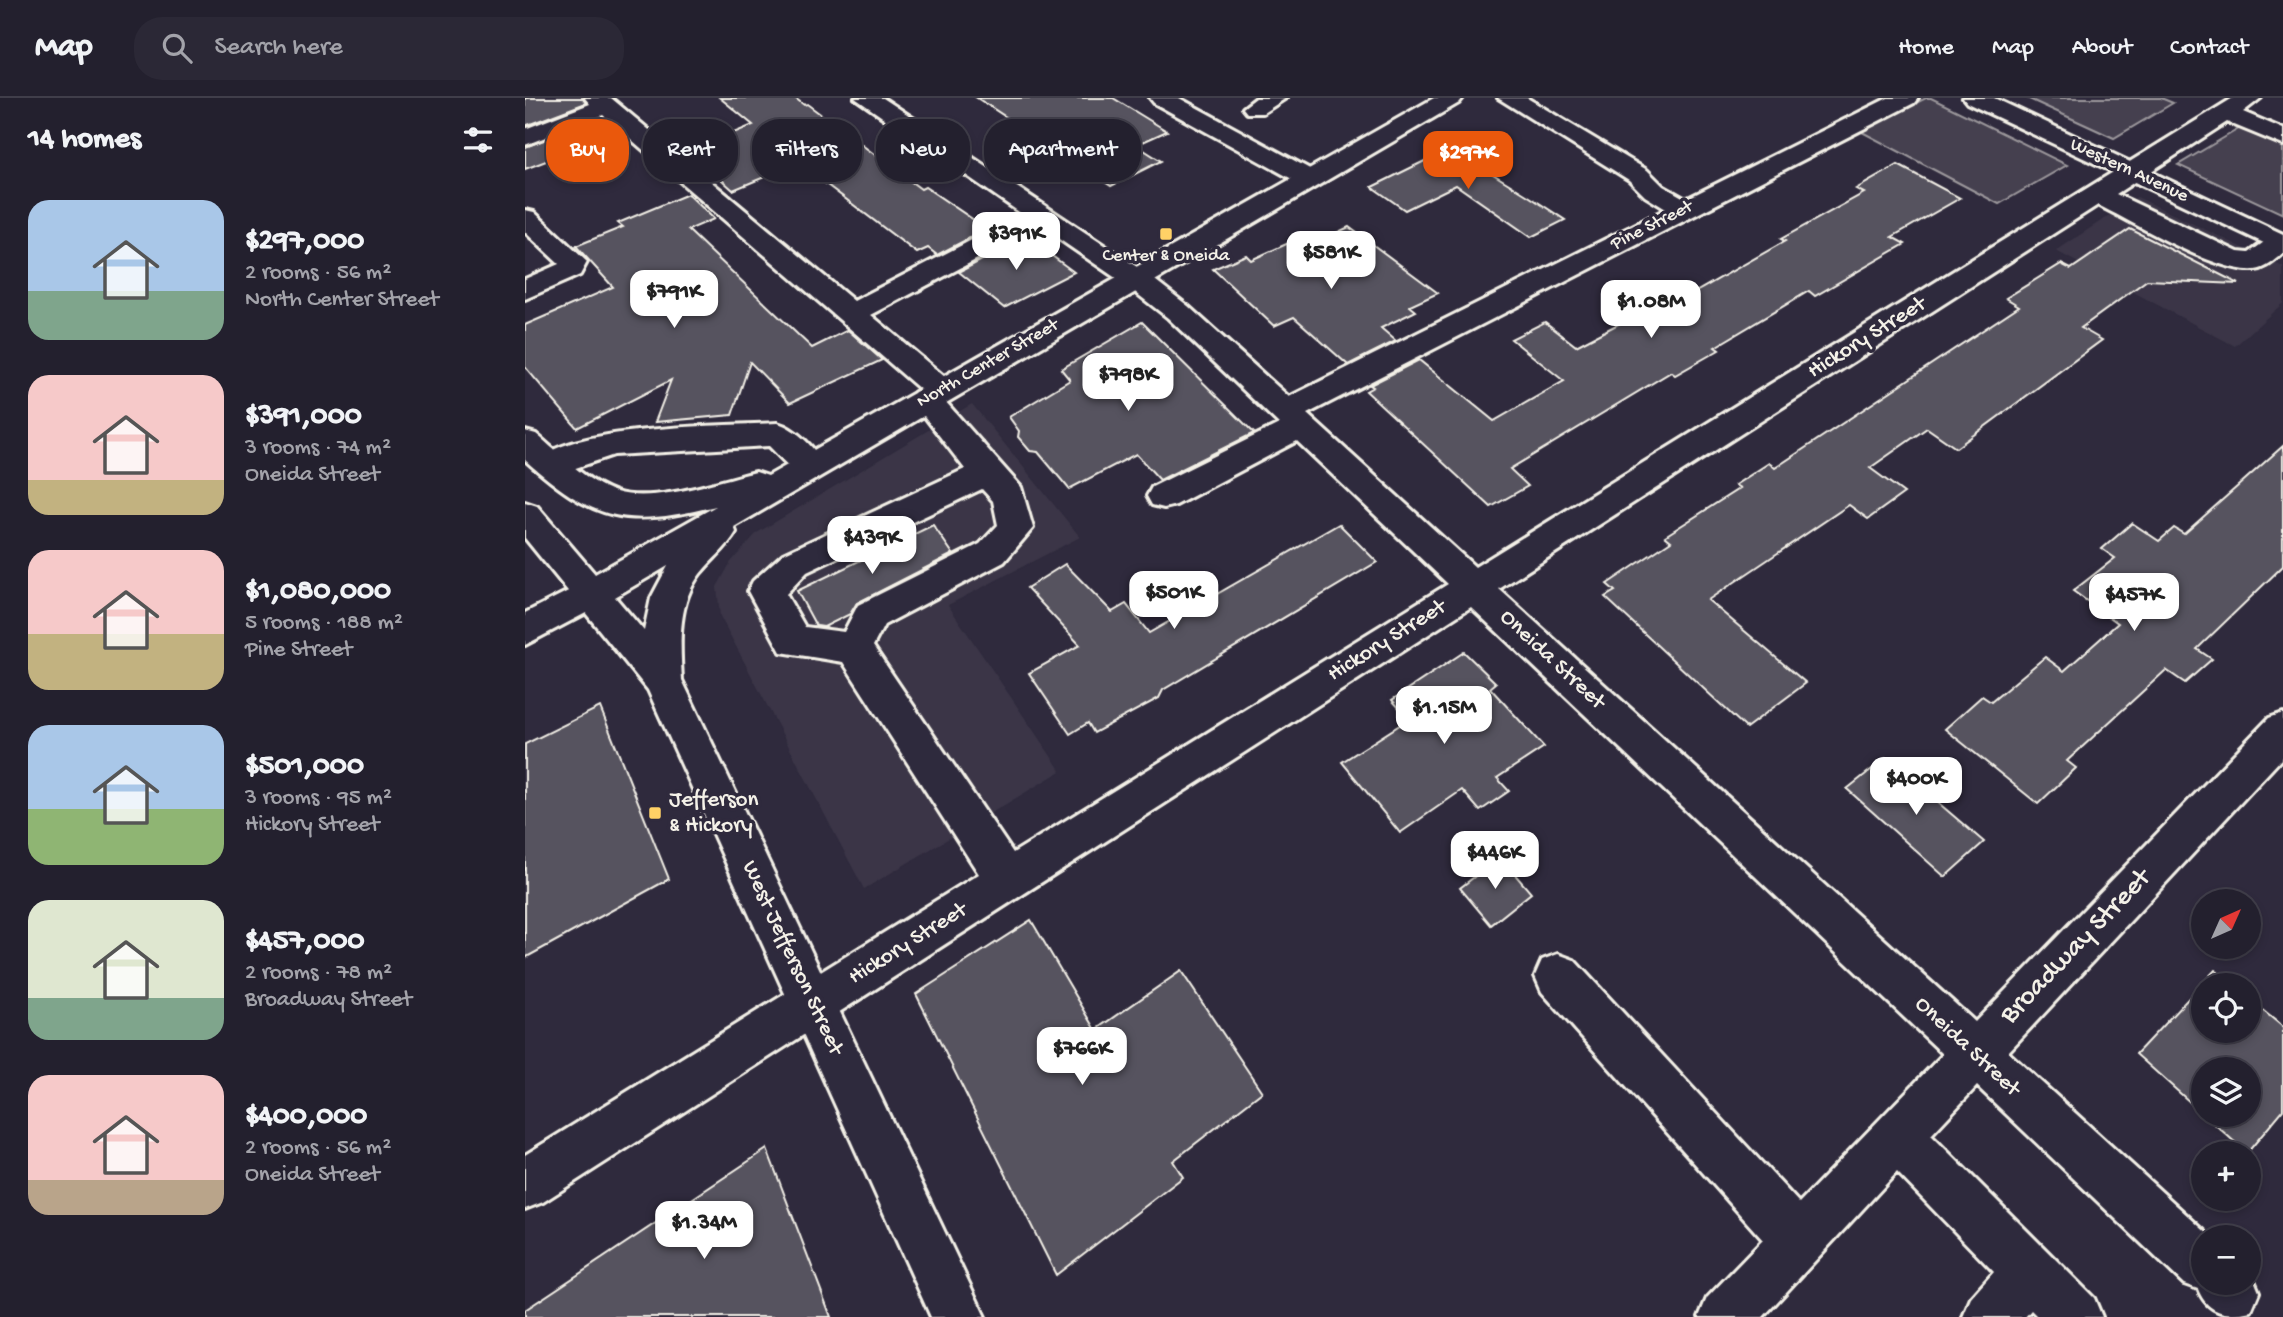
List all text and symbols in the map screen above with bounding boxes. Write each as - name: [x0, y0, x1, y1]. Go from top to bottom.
- search box: [134, 17, 624, 80]
- text: Map: [35, 29, 92, 67]
- icon: search: [158, 29, 196, 67]
- text: Search here: [214, 33, 343, 64]
- text: Home: [1898, 34, 1954, 63]
- text: Map: [1992, 34, 2034, 63]
- text: About: [2072, 34, 2132, 63]
- text: Contact: [2170, 34, 2248, 63]
- chip: Buy: [546, 119, 629, 182]
- chip: Rent: [643, 119, 738, 182]
- chip: Filters: [752, 119, 862, 182]
- chip: New: [876, 119, 970, 182]
- chip: Apartment: [984, 119, 1141, 182]
- icon: filters: [459, 121, 497, 159]
- text: 14 homes: [28, 123, 141, 158]
- pin: $297K: [1419, 132, 1517, 191]
- street label: Western Avenue: [2066, 134, 2192, 209]
- text: $297K: [1439, 140, 1497, 167]
- street label: Pine Street: [1606, 195, 1699, 257]
- pin: $391K: [967, 212, 1065, 272]
- text: $391K: [988, 221, 1044, 248]
- text: $297,000: [245, 225, 364, 260]
- marker: Center & Oneida: [1158, 226, 1174, 242]
- icon: home: [84, 228, 168, 312]
- pin: $581K: [1282, 232, 1380, 291]
- text: $581K: [1303, 240, 1359, 267]
- place label: Center & Oneida: [1102, 245, 1231, 268]
- text: 2 rooms · 56 m²: [245, 260, 391, 287]
- pin: $791K: [625, 271, 723, 330]
- text: $791K: [646, 279, 702, 306]
- pin: $1.08M: [1594, 280, 1708, 340]
- text: North Center Street: [245, 287, 439, 314]
- text: $1.08M: [1617, 289, 1685, 316]
- street label: Hickory Street: [1803, 290, 1932, 385]
- street label: North Center Street: [913, 313, 1065, 414]
- pin: $798K: [1079, 354, 1177, 413]
- text: $798K: [1098, 362, 1158, 389]
- text: $391,000: [245, 400, 362, 435]
- icon: home: [84, 403, 168, 487]
- text: 3 rooms · 74 m²: [245, 435, 391, 462]
- text: Oneida Street: [245, 462, 380, 489]
- pin: $439K: [823, 517, 921, 576]
- text: $439K: [843, 525, 901, 552]
- pin: $501K: [1125, 572, 1223, 631]
- pin: $457K: [2085, 574, 2183, 633]
- text: $1,080,000: [245, 575, 391, 610]
- icon: home: [84, 578, 168, 662]
- text: $501K: [1145, 580, 1203, 607]
- text: $457K: [2105, 582, 2163, 609]
- street label: Hickory Street: [1323, 593, 1452, 688]
- street label: Oneida Street: [1494, 604, 1612, 717]
- text: 5 rooms · 188 m²: [245, 610, 403, 637]
- text: Pine Street: [245, 637, 352, 664]
- pin: $1.15M: [1387, 686, 1501, 746]
- text: $1.15M: [1412, 695, 1476, 722]
- text: $501,000: [245, 750, 364, 785]
- icon: home: [84, 753, 168, 837]
- pin: $400K: [1867, 758, 1965, 817]
- text: $400K: [1886, 766, 1946, 793]
- text: 3 rooms · 95 m²: [245, 785, 392, 812]
- place label: Jefferson & Hickory: [669, 787, 759, 840]
- marker: Jefferson & Hickory: [647, 805, 663, 821]
- text: Hickory Street: [245, 812, 379, 839]
- pin: $446K: [1446, 832, 1544, 891]
- text: $446K: [1467, 840, 1523, 867]
- street label: West Jefferson Street: [735, 857, 849, 1061]
- street label: Broadway Street: [1993, 861, 2160, 1032]
- north arrow: [2191, 889, 2261, 959]
- map controls: [2191, 889, 2261, 1295]
- street label: Hickory Street: [844, 896, 973, 991]
- text: $457,000: [245, 925, 365, 960]
- icon: home: [84, 928, 168, 1012]
- text: 2 rooms · 78 m²: [245, 960, 392, 987]
- button: locate: [2191, 973, 2261, 1043]
- text: Broadway Street: [245, 987, 412, 1014]
- street label: Oneida Street: [1909, 991, 2027, 1104]
- pin: $766K: [1033, 1028, 1131, 1087]
- text: $766K: [1053, 1036, 1111, 1063]
- button: layers: [2191, 1057, 2261, 1127]
- text: $400,000: [245, 1100, 367, 1135]
- icon: home: [84, 1103, 168, 1187]
- text: 2 rooms · 56 m²: [245, 1135, 391, 1162]
- button: +: [2191, 1141, 2261, 1211]
- text: Oneida Street: [245, 1162, 380, 1189]
- pin: $1.34M: [647, 1202, 761, 1261]
- text: $1.34M: [671, 1210, 737, 1237]
- button: −: [2191, 1225, 2261, 1295]

